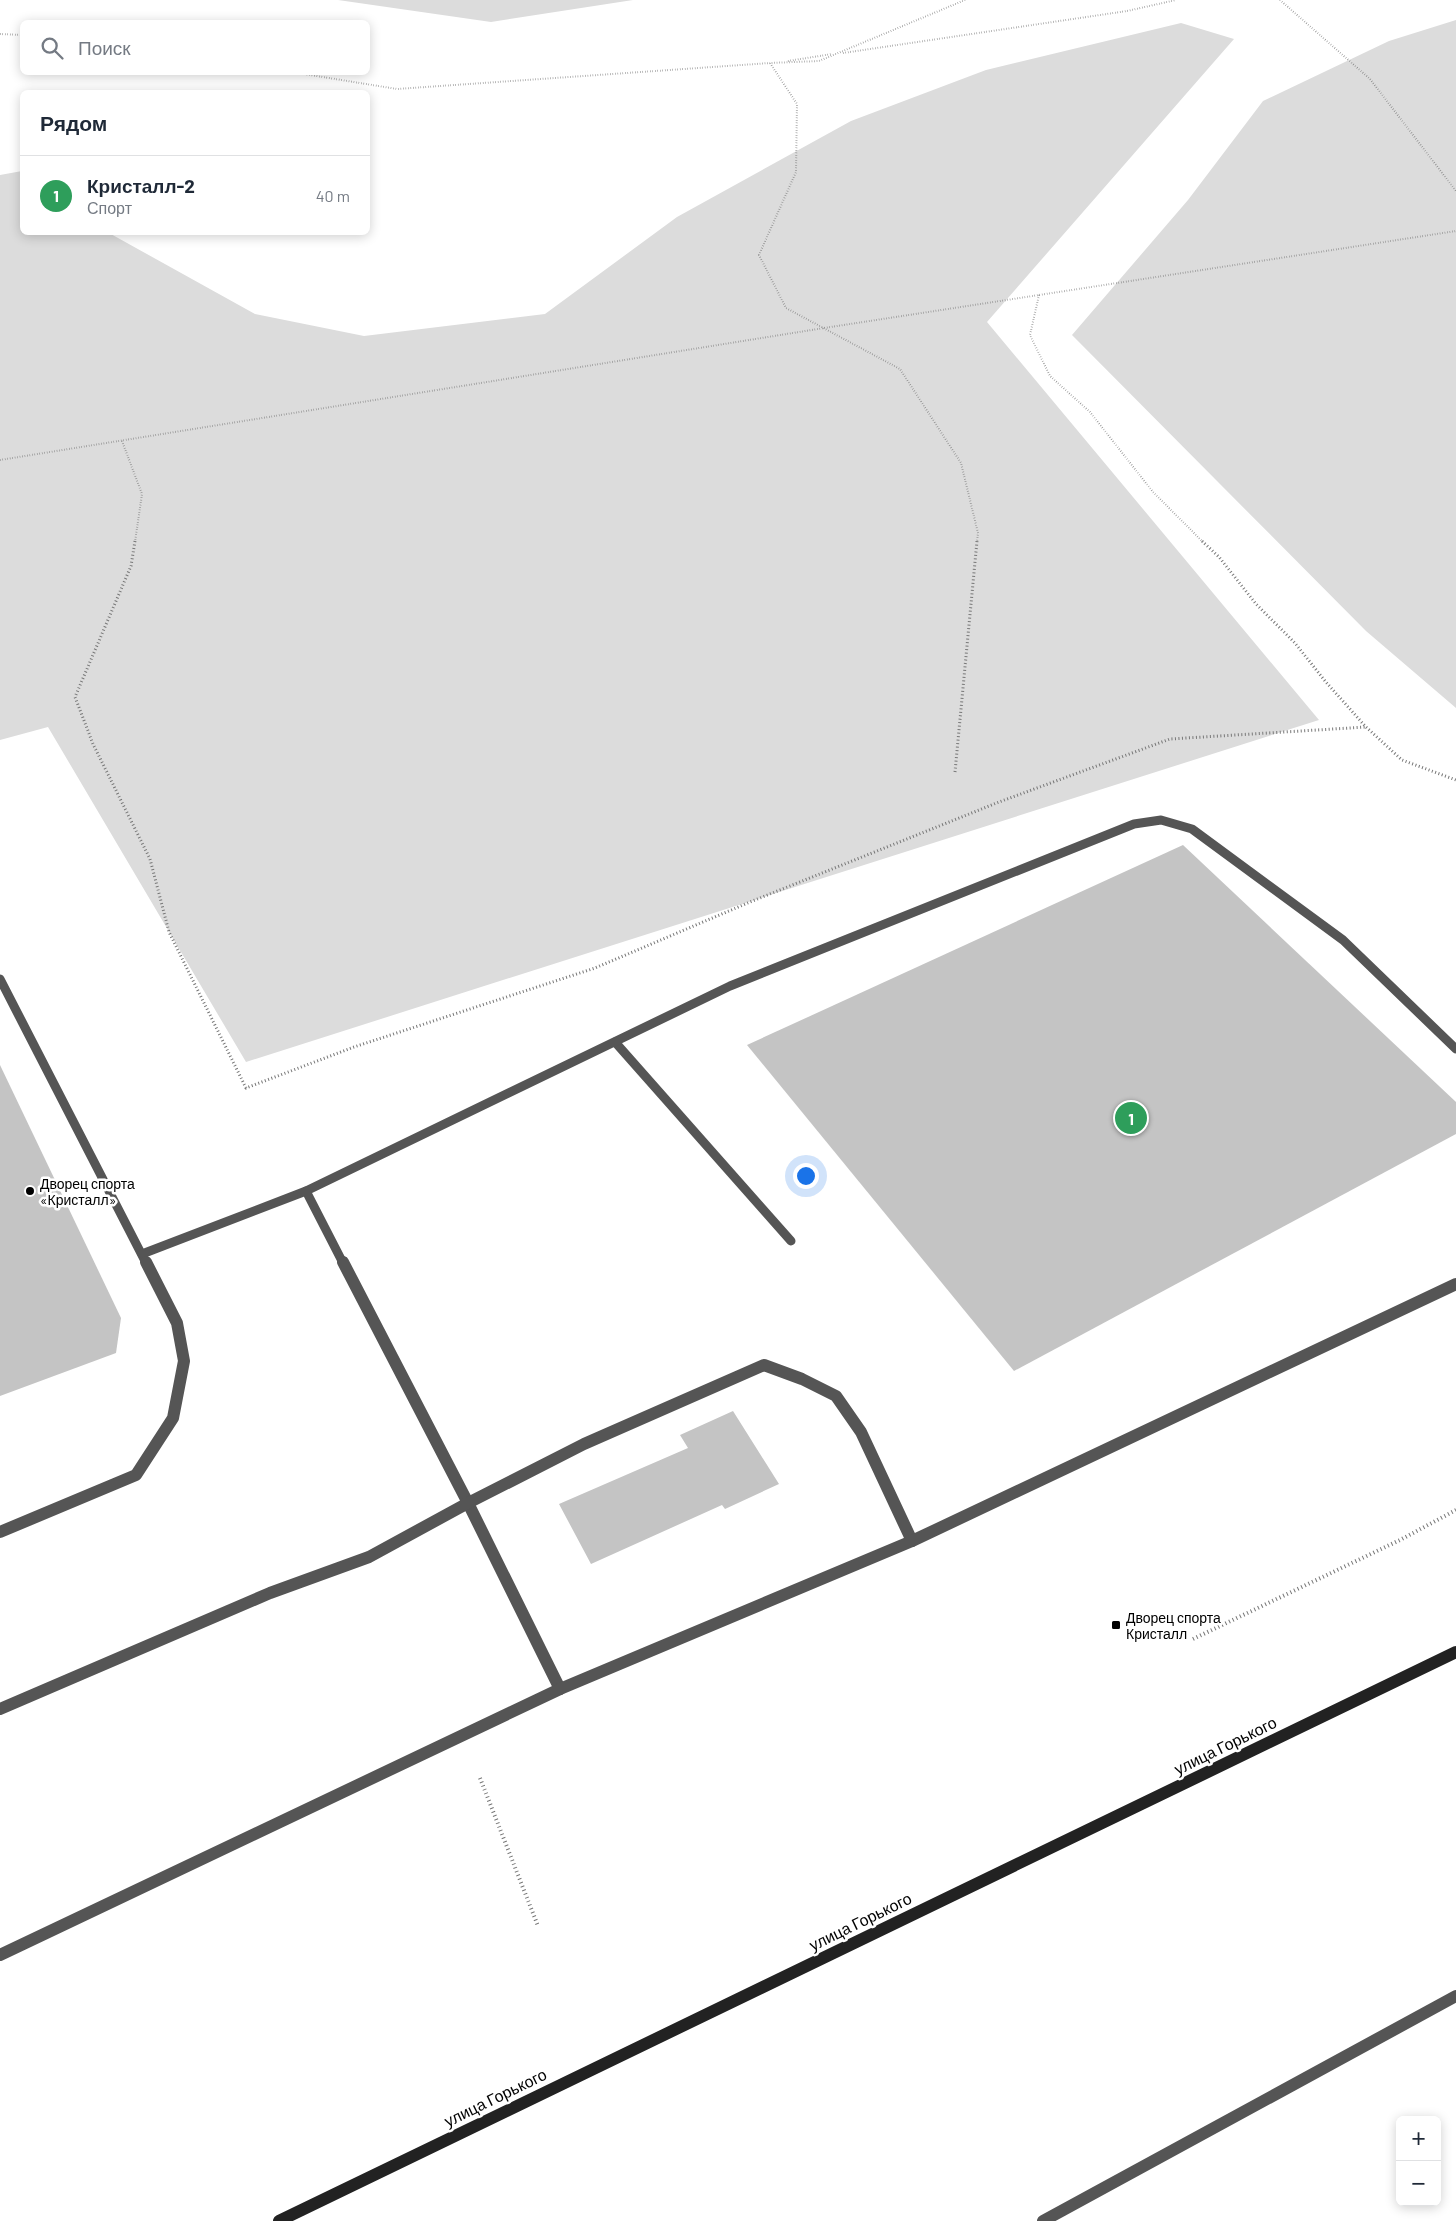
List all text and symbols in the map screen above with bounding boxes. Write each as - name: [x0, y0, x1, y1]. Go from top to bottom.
- search box: [20, 20, 370, 75]
- icon: search: [38, 34, 66, 62]
- text: Поиск: [78, 36, 131, 59]
- text: Рядом: [40, 110, 107, 135]
- text: Кристалл-2: [87, 174, 195, 197]
- text: 1: [53, 186, 59, 205]
- text: 40 m: [316, 186, 350, 205]
- text: Спорт: [87, 198, 132, 217]
- pin: 1: [1115, 1099, 1147, 1137]
- your location: [793, 1163, 819, 1189]
- place label: Дворец спорта «Кристалл»: [40, 1175, 135, 1208]
- marker: Дворец спорта «Кристалл»: [24, 1185, 36, 1197]
- place label: Дворец спорта Кристалл: [1126, 1609, 1221, 1642]
- marker: Дворец спорта Кристалл: [1110, 1619, 1122, 1631]
- street label: улица Горького: [1171, 1712, 1279, 1778]
- street label: улица Горького: [806, 1888, 914, 1954]
- street label: улица Горького: [441, 2064, 549, 2130]
- map controls: [1396, 2116, 1441, 2206]
- button: +: [1396, 2116, 1441, 2161]
- button: −: [1396, 2161, 1441, 2206]

